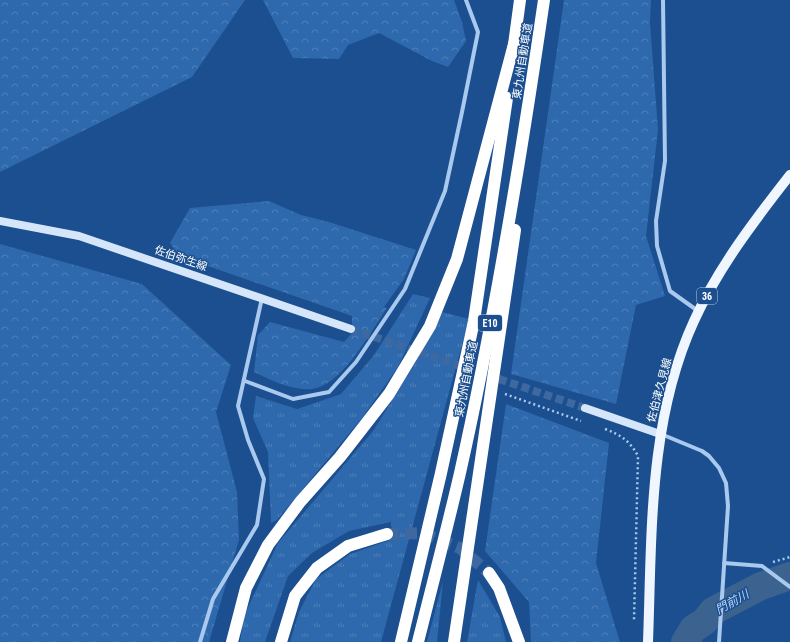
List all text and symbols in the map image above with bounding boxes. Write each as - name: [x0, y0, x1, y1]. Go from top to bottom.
- street label: 東九州自動車道: [510, 22, 535, 100]
- street label: 佐伯弥生線: [153, 243, 209, 274]
- road number: 36: [697, 288, 717, 304]
- road number: E10: [478, 315, 502, 331]
- street label: 東九州自動車道: [453, 340, 480, 418]
- street label: 佐伯津久見線: [645, 357, 674, 424]
- water label: 門前川: [713, 586, 753, 617]

